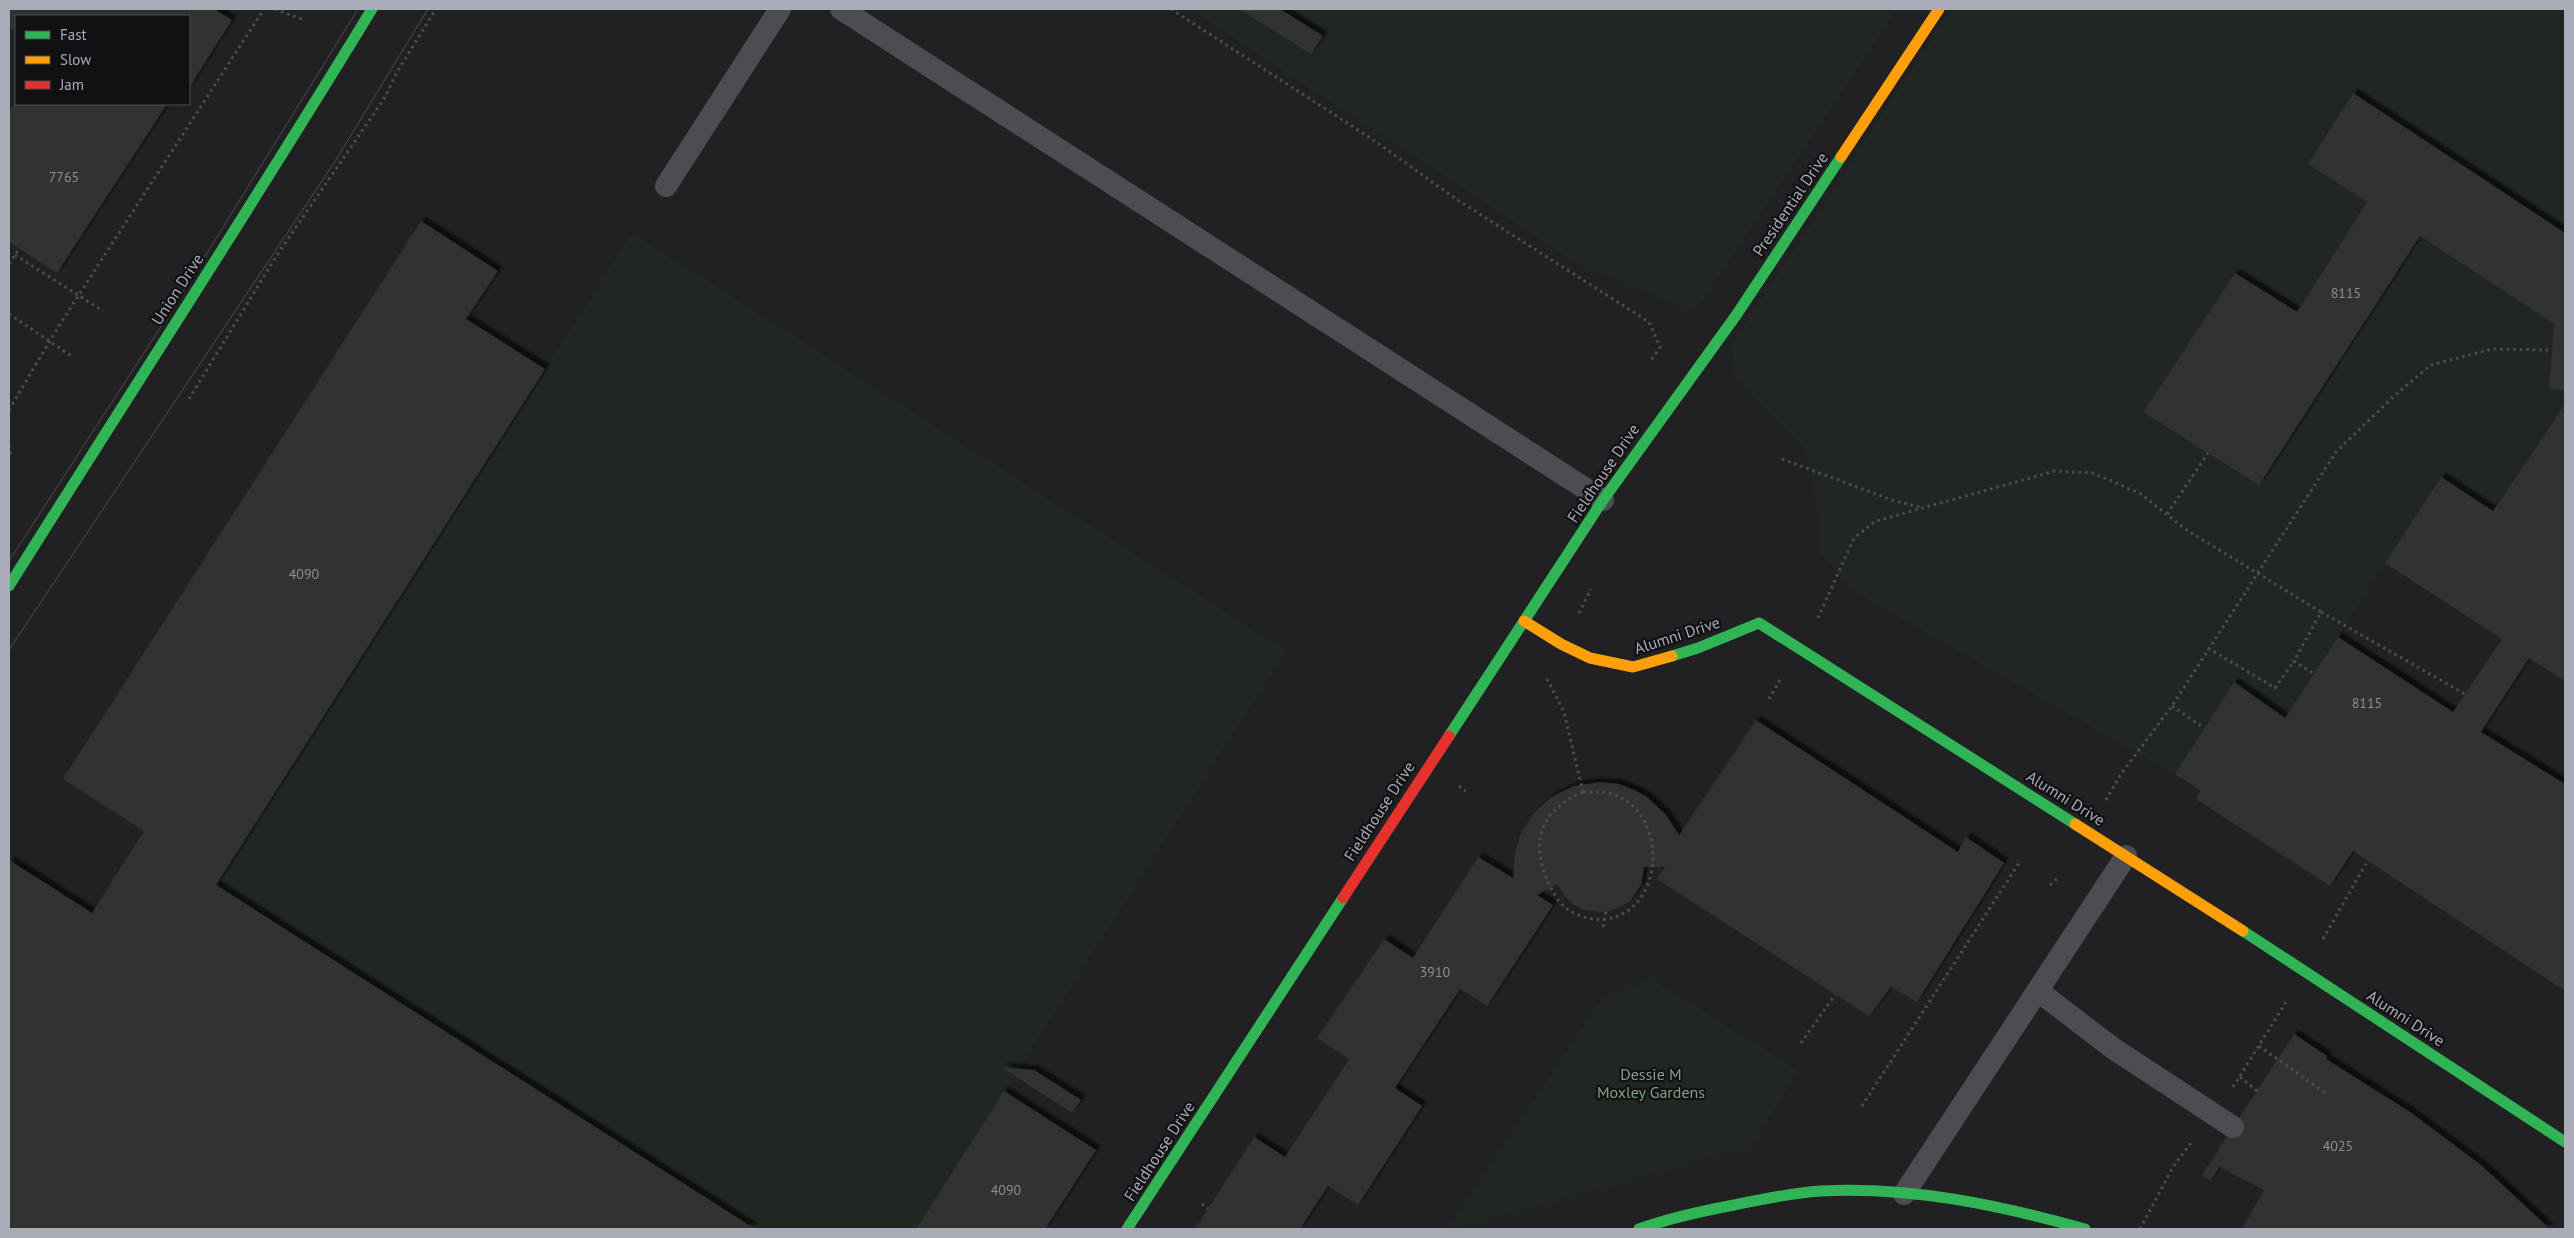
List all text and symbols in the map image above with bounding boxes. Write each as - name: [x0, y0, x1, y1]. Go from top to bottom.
- legend: [15, 15, 190, 105]
- text: Fast: [60, 25, 87, 44]
- text: Slow: [60, 50, 91, 69]
- text: Jam: [59, 75, 84, 94]
- street label: Presidential Drive: [1748, 148, 1832, 260]
- house number: 7765: [49, 168, 79, 186]
- street label: Union Drive: [147, 250, 207, 328]
- house number: 8115: [2331, 284, 2361, 302]
- street label: Fieldhouse Drive: [1563, 420, 1643, 526]
- house number: 4090: [289, 565, 320, 583]
- street label: Alumni Drive: [1632, 612, 1722, 658]
- house number: 8115: [2352, 694, 2382, 712]
- street label: Fieldhouse Drive: [1339, 757, 1419, 865]
- street label: Alumni Drive: [2023, 766, 2109, 830]
- house number: 3910: [1420, 963, 1451, 981]
- street label: Alumni Drive: [2363, 985, 2449, 1051]
- park label: Dessie M Moxley Gardens: [1597, 1064, 1705, 1102]
- street label: Fieldhouse Drive: [1119, 1097, 1199, 1205]
- house number: 4025: [2323, 1137, 2353, 1155]
- house number: 4090: [991, 1181, 1022, 1199]

